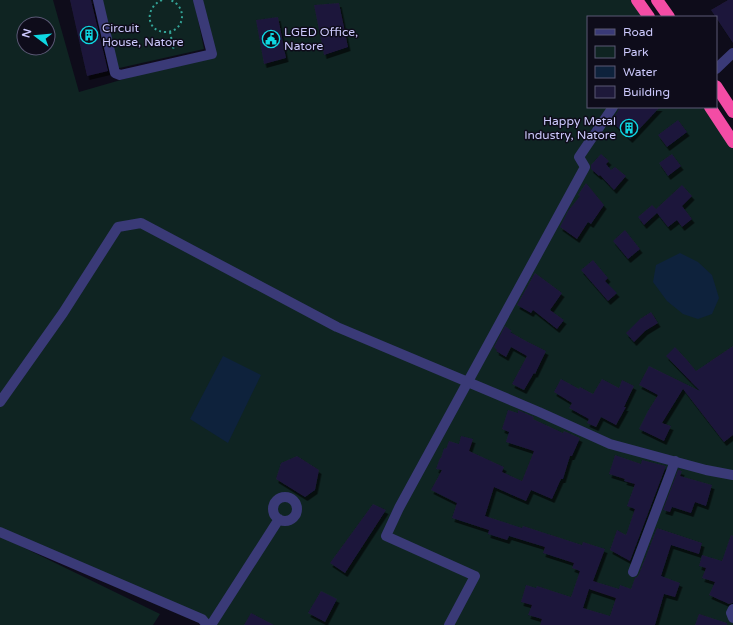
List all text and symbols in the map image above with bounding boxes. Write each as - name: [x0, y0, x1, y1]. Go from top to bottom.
- north arrow: [16, 16, 56, 56]
- legend: [587, 16, 717, 108]
- place label: Circuit House, Natore: [102, 21, 184, 49]
- building icon: Circuit House, Natore: [79, 25, 99, 45]
- place label: LGED Office, Natore: [284, 25, 358, 53]
- text: Road: [623, 25, 653, 39]
- text: N: [19, 27, 34, 39]
- public building icon: LGED Office, Natore: [261, 29, 281, 49]
- text: Park: [623, 45, 649, 59]
- text: Water: [623, 65, 658, 79]
- text: Building: [623, 85, 670, 99]
- place label: Happy Metal Industry, Natore: [524, 114, 616, 142]
- building icon: Happy Metal Industry, Natore: [619, 118, 639, 138]

